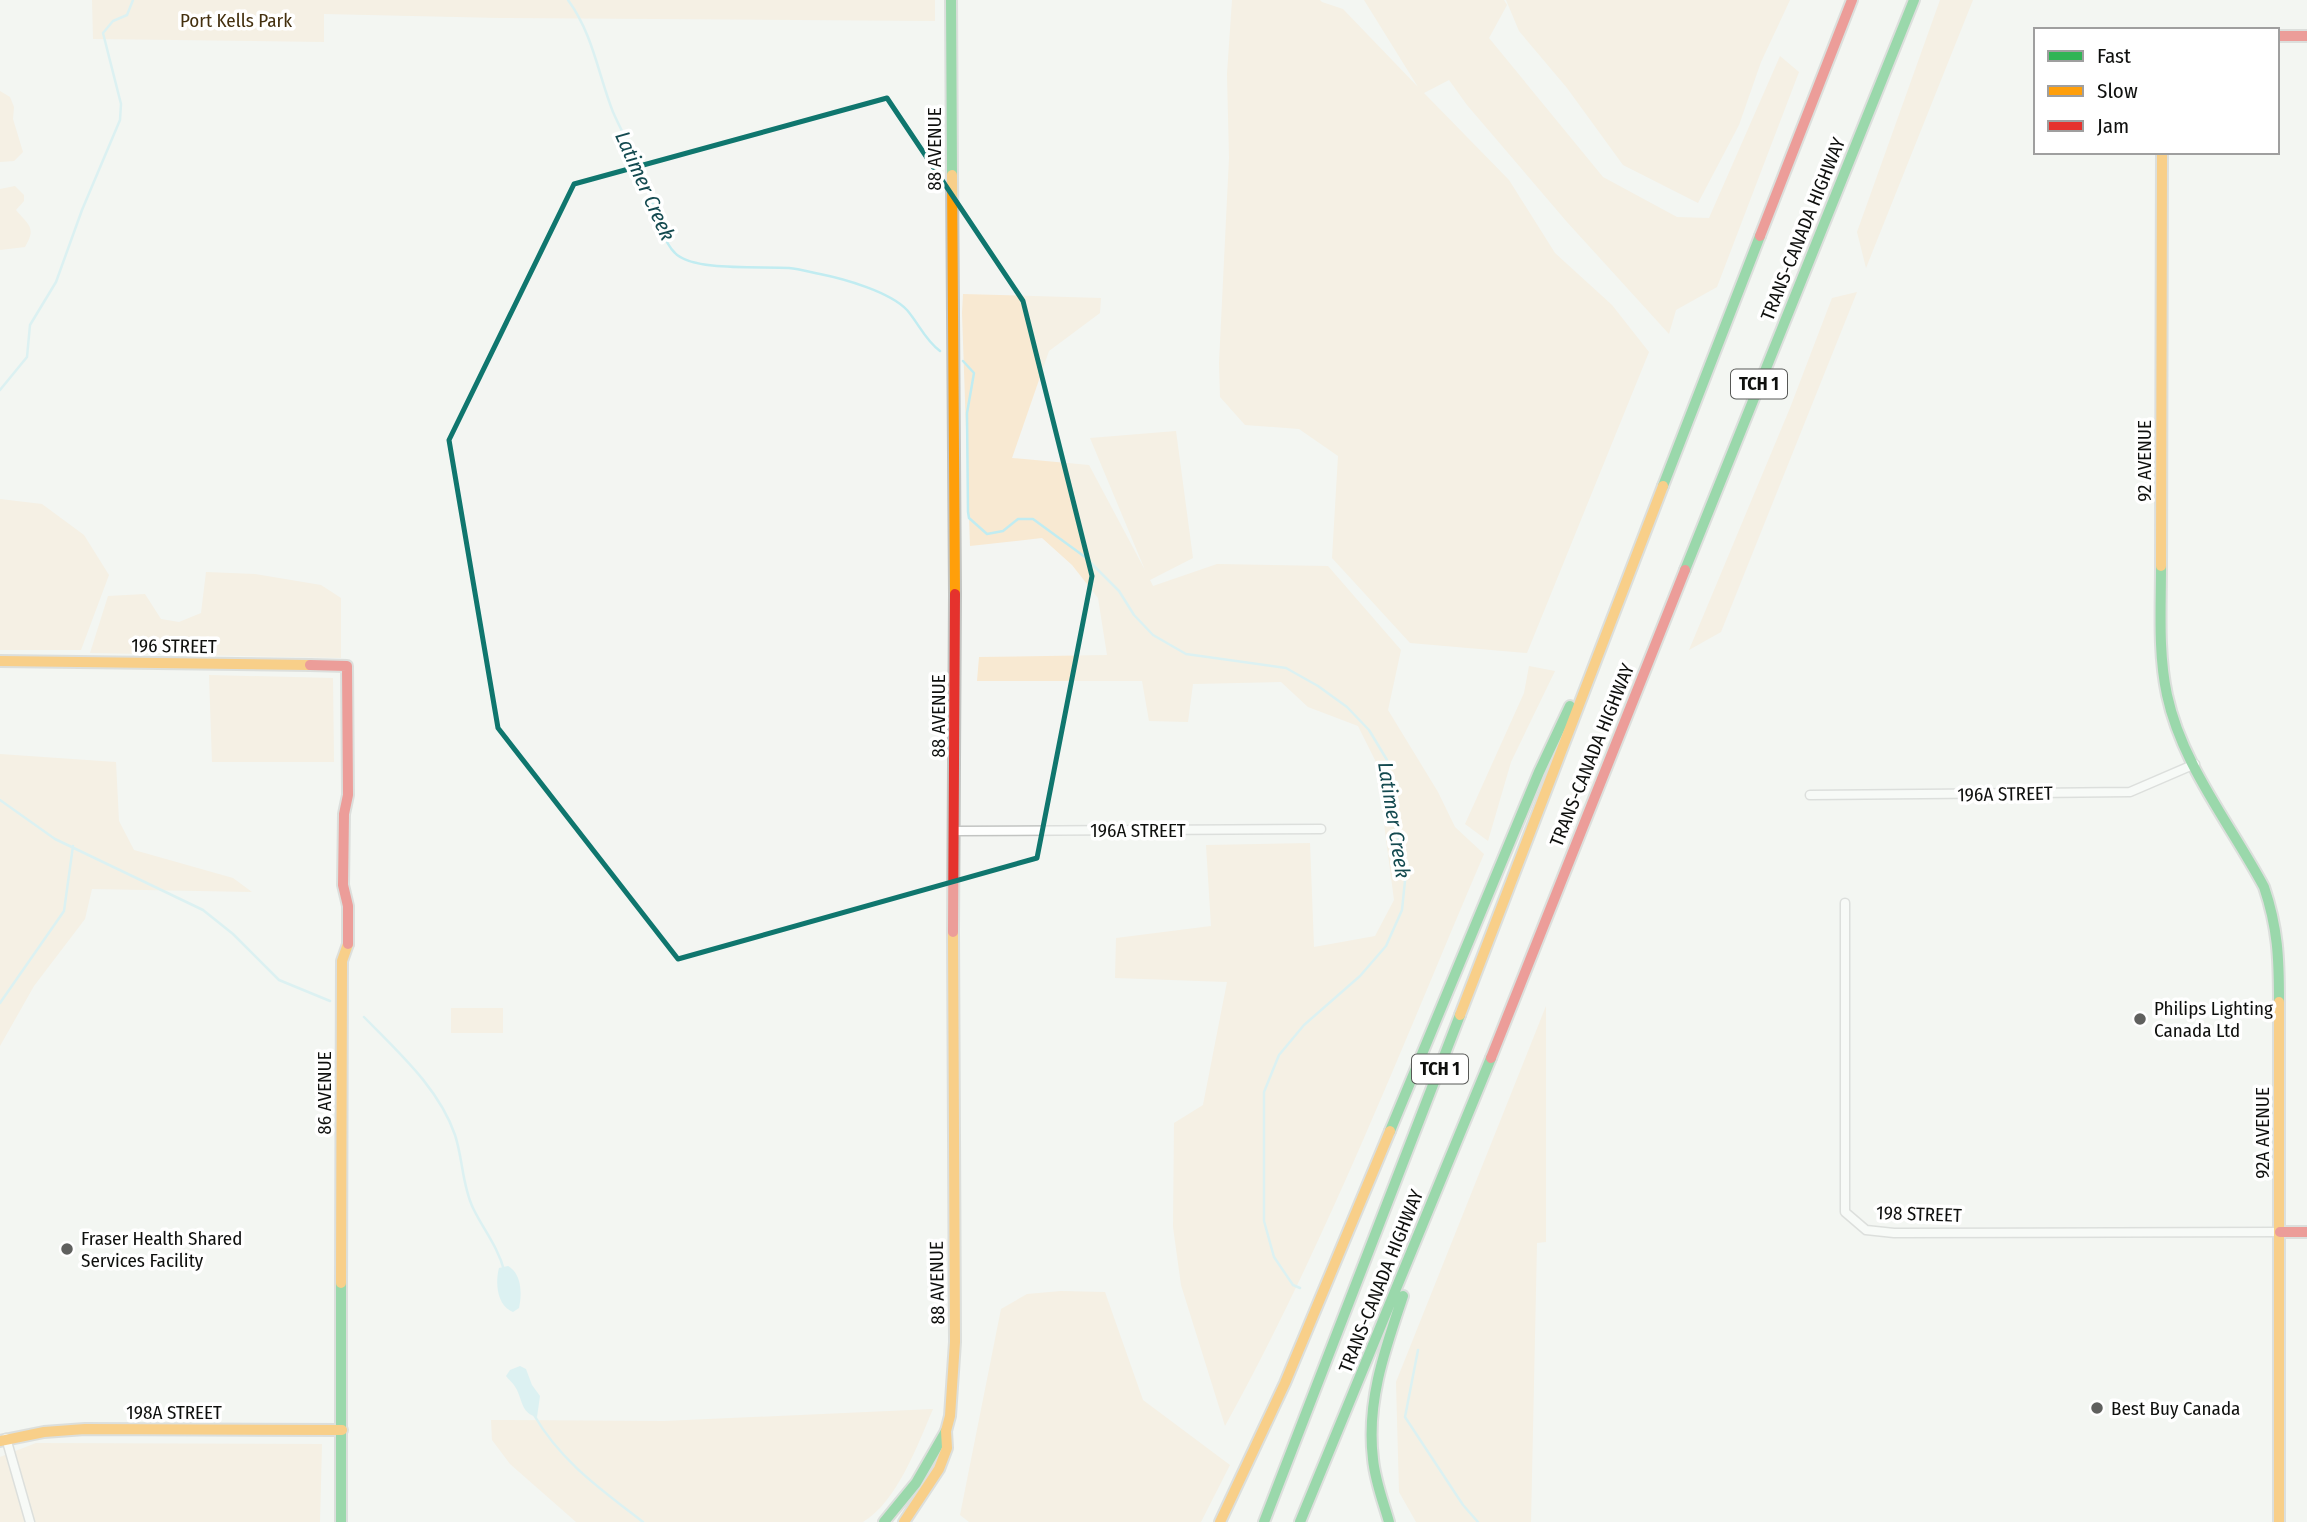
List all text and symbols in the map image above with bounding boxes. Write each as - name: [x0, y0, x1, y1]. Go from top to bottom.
- park label: Port Kells Park: [180, 9, 292, 32]
- legend: [2034, 28, 2279, 154]
- text: Fast: [2097, 43, 2131, 69]
- text: Slow: [2097, 78, 2138, 104]
- street label: 88 AVENUE: [923, 107, 946, 191]
- text: Jam: [2097, 113, 2129, 139]
- water label: Latimer Creek: [609, 127, 681, 245]
- street label: TRANS-CANADA HIGHWAY: [1756, 134, 1850, 324]
- road number: TCH 1: [1731, 370, 1787, 398]
- street label: 92 AVENUE: [2133, 420, 2156, 502]
- street label: 196 STREET: [131, 634, 217, 658]
- street label: TRANS-CANADA HIGHWAY: [1545, 660, 1639, 850]
- street label: 88 AVENUE: [927, 674, 950, 758]
- water label: Latimer Creek: [1372, 760, 1416, 880]
- street label: 196A STREET: [1957, 782, 2053, 806]
- street label: 196A STREET: [1090, 819, 1186, 842]
- place label: Philips Lighting Canada Ltd: [2154, 997, 2273, 1042]
- marker: Philips Lighting Canada Ltd: [2132, 1011, 2148, 1027]
- street label: 86 AVENUE: [313, 1051, 336, 1135]
- road number: TCH 1: [1412, 1054, 1468, 1084]
- street label: 92A AVENUE: [2251, 1087, 2274, 1179]
- street label: TRANS-CANADA HIGHWAY: [1334, 1186, 1428, 1376]
- street label: 198 STREET: [1876, 1201, 1962, 1227]
- place label: Fraser Health Shared Services Facility: [81, 1227, 242, 1272]
- marker: Fraser Health Shared Services Facility: [59, 1241, 75, 1257]
- street label: 88 AVENUE: [925, 1241, 949, 1325]
- place label: Best Buy Canada: [2111, 1397, 2240, 1420]
- marker: Best Buy Canada: [2089, 1400, 2105, 1416]
- street label: 198A STREET: [126, 1401, 222, 1424]

